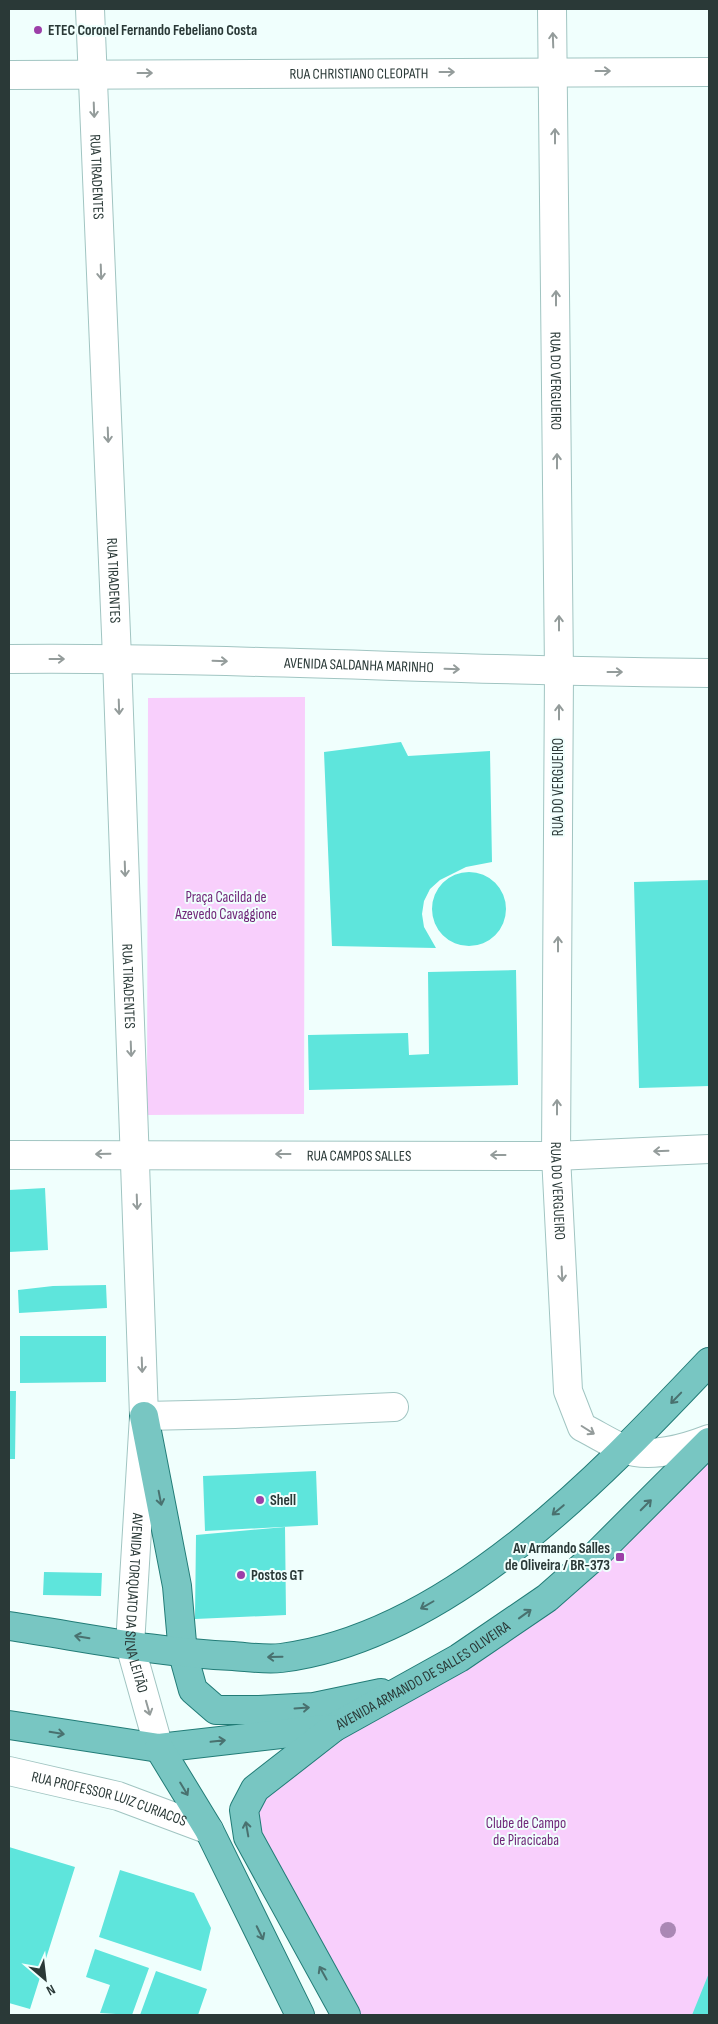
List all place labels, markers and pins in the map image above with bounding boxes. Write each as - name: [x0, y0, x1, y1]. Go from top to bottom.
- place label: ETEC Coronel Fernando Febeliano Costa: [48, 21, 257, 40]
- marker: ETEC Coronel Fernando Febeliano Costa: [32, 24, 44, 36]
- place label: Shell: [270, 1491, 296, 1510]
- marker: Shell: [254, 1494, 266, 1506]
- place label: Av Armando Salles de Oliveira / BR-373: [505, 1539, 610, 1575]
- marker: Av Armando Salles de Oliveira / BR-373: [614, 1551, 626, 1563]
- place label: Postos GT: [251, 1566, 304, 1585]
- marker: Postos GT: [235, 1569, 247, 1581]

